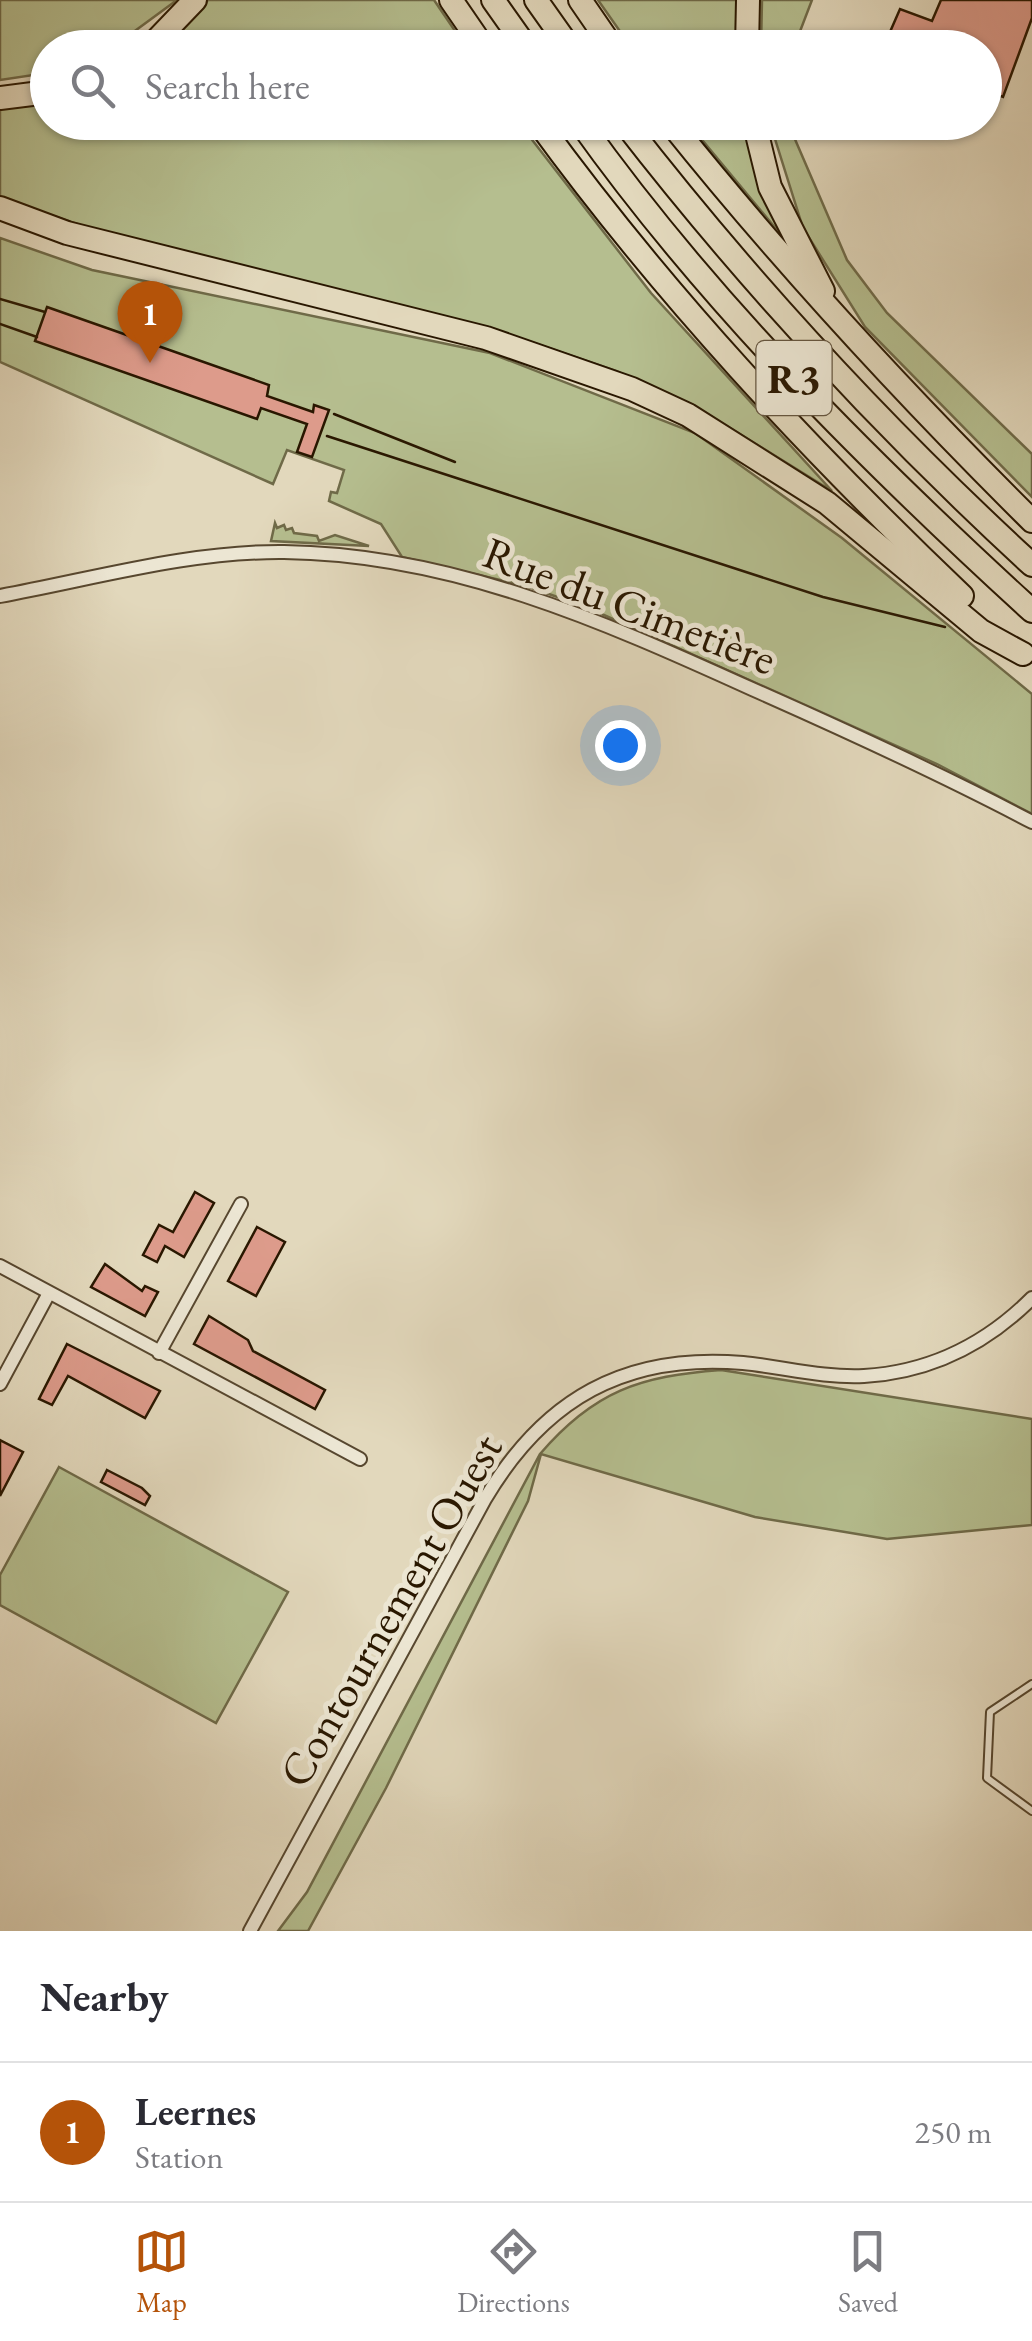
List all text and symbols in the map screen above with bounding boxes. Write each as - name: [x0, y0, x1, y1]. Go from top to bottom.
- search box: [30, 30, 1002, 140]
- icon: search: [65, 58, 120, 113]
- text: Search here: [145, 61, 310, 110]
- pin: 1: [118, 280, 182, 363]
- road number: R3: [756, 341, 832, 415]
- street label: Rue du Cimetière: [476, 523, 784, 687]
- your location: [595, 720, 646, 771]
- street label: Contournement Ouest: [265, 1423, 515, 1797]
- text: Nearby: [40, 1969, 169, 2024]
- text: Leernes: [135, 2087, 256, 2136]
- text: 1: [64, 2111, 81, 2153]
- text: 250 m: [915, 2111, 992, 2153]
- text: Station: [135, 2136, 223, 2178]
- tab: Map: [134, 2224, 189, 2320]
- tab: Directions: [457, 2224, 570, 2320]
- tab: Saved: [838, 2224, 898, 2320]

